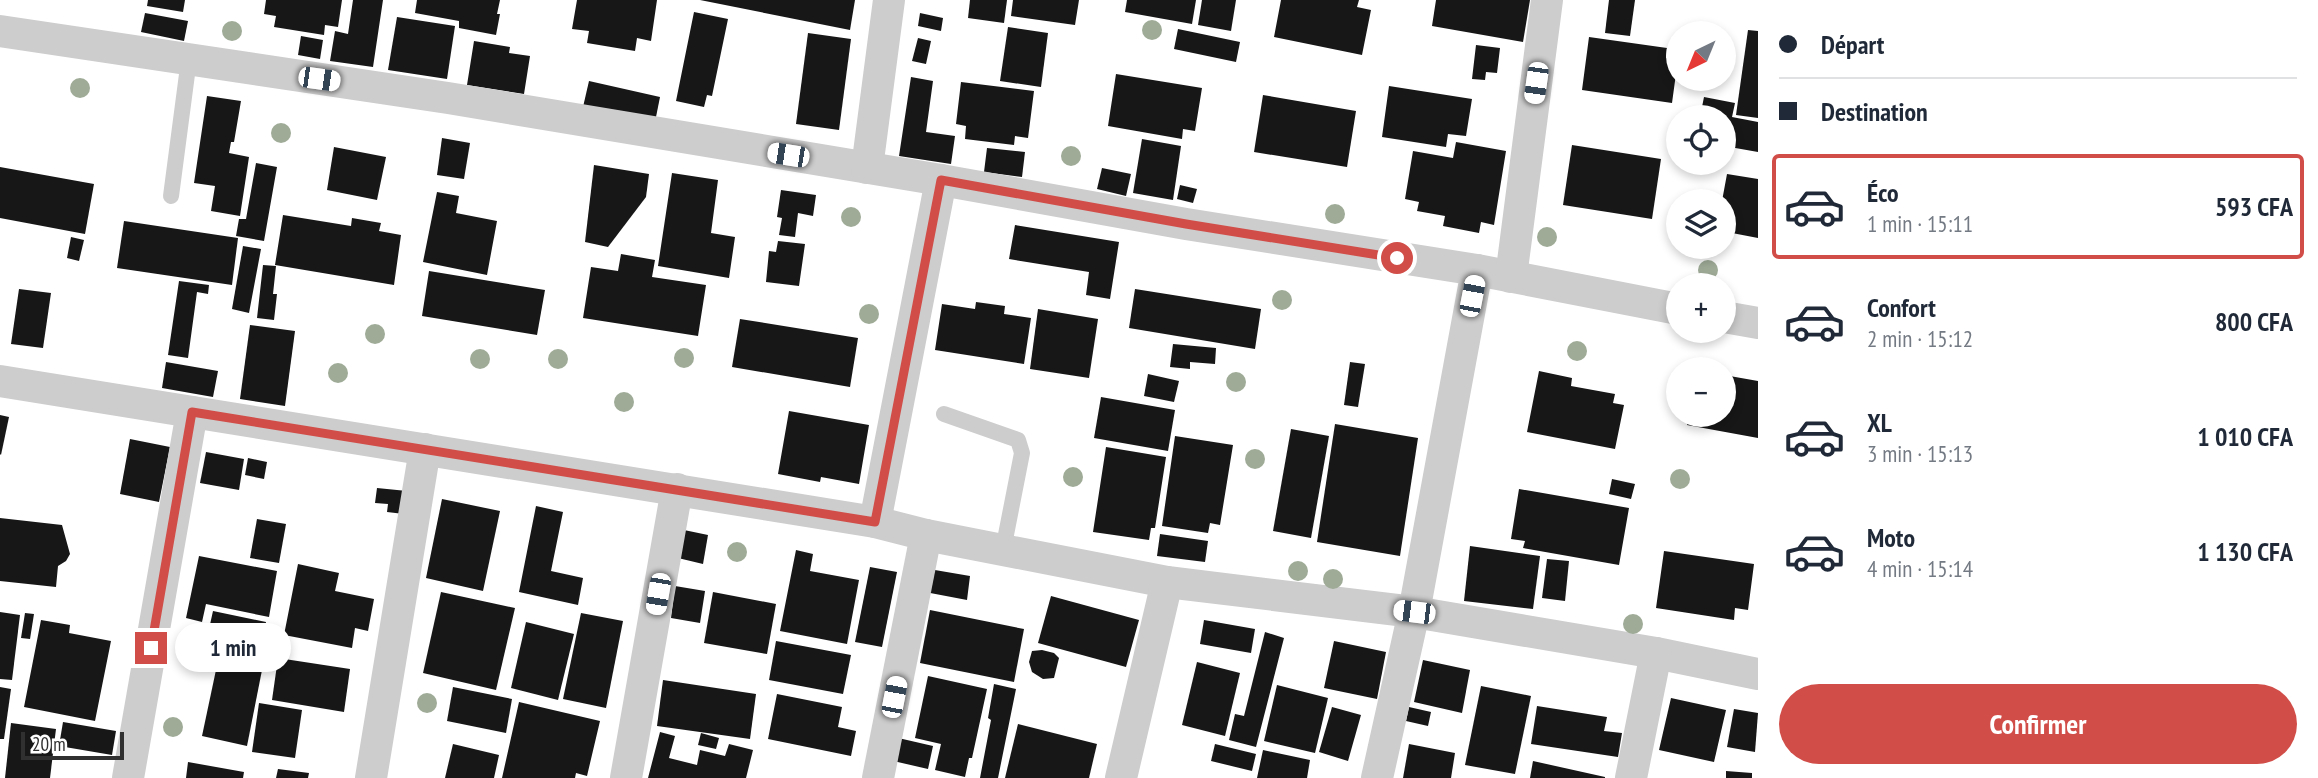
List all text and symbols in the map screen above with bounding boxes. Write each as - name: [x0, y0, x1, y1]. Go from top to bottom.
- north arrow: [1666, 21, 1736, 91]
- map controls: [1666, 21, 1736, 427]
- text: Départ: [1821, 28, 1884, 61]
- car: [1523, 61, 1550, 105]
- car: [297, 66, 342, 92]
- text: Destination: [1821, 95, 1928, 128]
- button: locate: [1666, 105, 1736, 175]
- car: [766, 141, 811, 169]
- icon: car: [1783, 175, 1846, 238]
- text: Éco: [1867, 176, 1899, 209]
- button: layers: [1666, 189, 1736, 259]
- text: 593 CFA: [2215, 190, 2293, 223]
- text: 1 min · 15:11: [1867, 209, 1973, 238]
- route start: [1381, 242, 1413, 274]
- car: [1458, 273, 1487, 319]
- button: +: [1666, 273, 1736, 343]
- icon: car: [1783, 290, 1846, 353]
- text: Confort: [1867, 291, 1936, 324]
- text: 800 CFA: [2215, 305, 2293, 338]
- text: 2 min · 15:12: [1867, 324, 1973, 353]
- button: −: [1666, 357, 1736, 427]
- icon: car: [1783, 405, 1846, 468]
- text: XL: [1867, 406, 1892, 439]
- text: 1 010 CFA: [2197, 420, 2293, 453]
- text: 3 min · 15:13: [1867, 439, 1973, 468]
- icon: car: [1783, 520, 1846, 583]
- text: Moto: [1867, 521, 1915, 554]
- text: 1 130 CFA: [2197, 535, 2293, 568]
- text: 4 min · 15:14: [1867, 554, 1973, 583]
- car: [645, 571, 672, 617]
- car: [1392, 599, 1437, 625]
- callout: 1 min: [176, 624, 291, 672]
- route end: [135, 632, 167, 664]
- text: 1 min: [210, 633, 256, 662]
- car: [880, 674, 909, 720]
- button: Confirmer: [1779, 684, 2297, 764]
- scale bar: [21, 729, 124, 761]
- text: 20 m: [32, 732, 66, 756]

